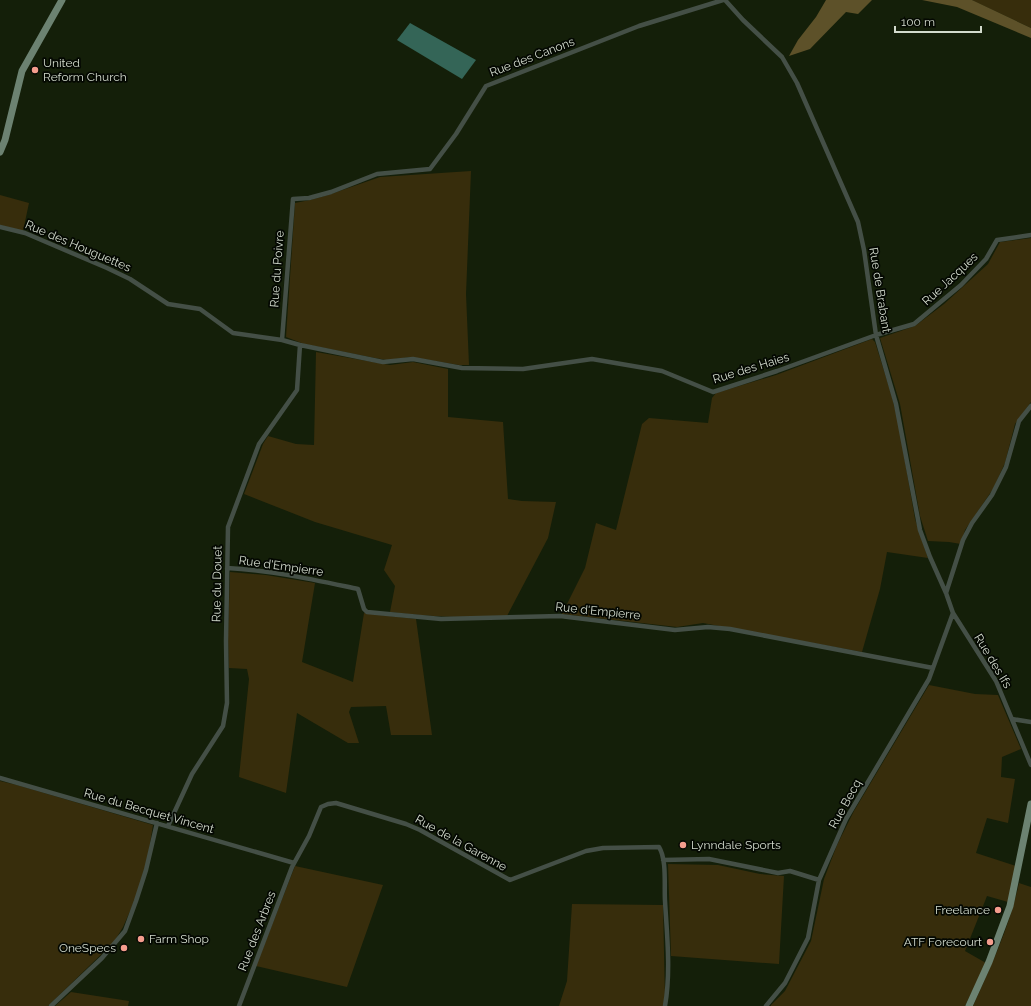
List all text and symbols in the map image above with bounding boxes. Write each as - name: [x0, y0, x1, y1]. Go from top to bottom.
- scale bar: [895, 8, 981, 34]
- text: 100 m: [901, 15, 935, 29]
- street label: Rue des Canons: [487, 34, 577, 80]
- place label: United Reform Church: [43, 56, 127, 84]
- marker: United Reform Church: [30, 65, 40, 75]
- street label: Rue des Houguettes: [23, 217, 133, 275]
- street label: Rue du Poivre: [267, 230, 287, 308]
- street label: Rue de Brabant: [866, 246, 894, 334]
- street label: Rue Jacques: [919, 250, 981, 308]
- street label: Rue des Haies: [711, 350, 791, 386]
- street label: Rue du Douet: [209, 546, 225, 622]
- street label: Rue d'Empierre: [238, 553, 324, 579]
- street label: Rue d'Empierre: [555, 600, 641, 622]
- street label: Rue des Ifs: [971, 631, 1015, 691]
- street label: Rue Becq: [826, 777, 864, 831]
- street label: Rue du Becquet Vincent: [82, 786, 216, 836]
- street label: Rue de la Garenne: [413, 812, 509, 874]
- place label: Lynndale Sports: [691, 838, 781, 852]
- marker: Lynndale Sports: [678, 840, 688, 850]
- street label: Rue des Arbres: [235, 889, 279, 973]
- place label: Freelance: [935, 903, 990, 917]
- marker: Freelance: [993, 905, 1003, 915]
- place label: Farm Shop: [149, 932, 209, 946]
- marker: Farm Shop: [136, 934, 146, 944]
- place label: ATF Forecourt: [904, 935, 982, 949]
- marker: ATF Forecourt: [985, 937, 995, 947]
- place label: OneSpecs: [59, 941, 116, 955]
- marker: OneSpecs: [119, 943, 129, 953]

